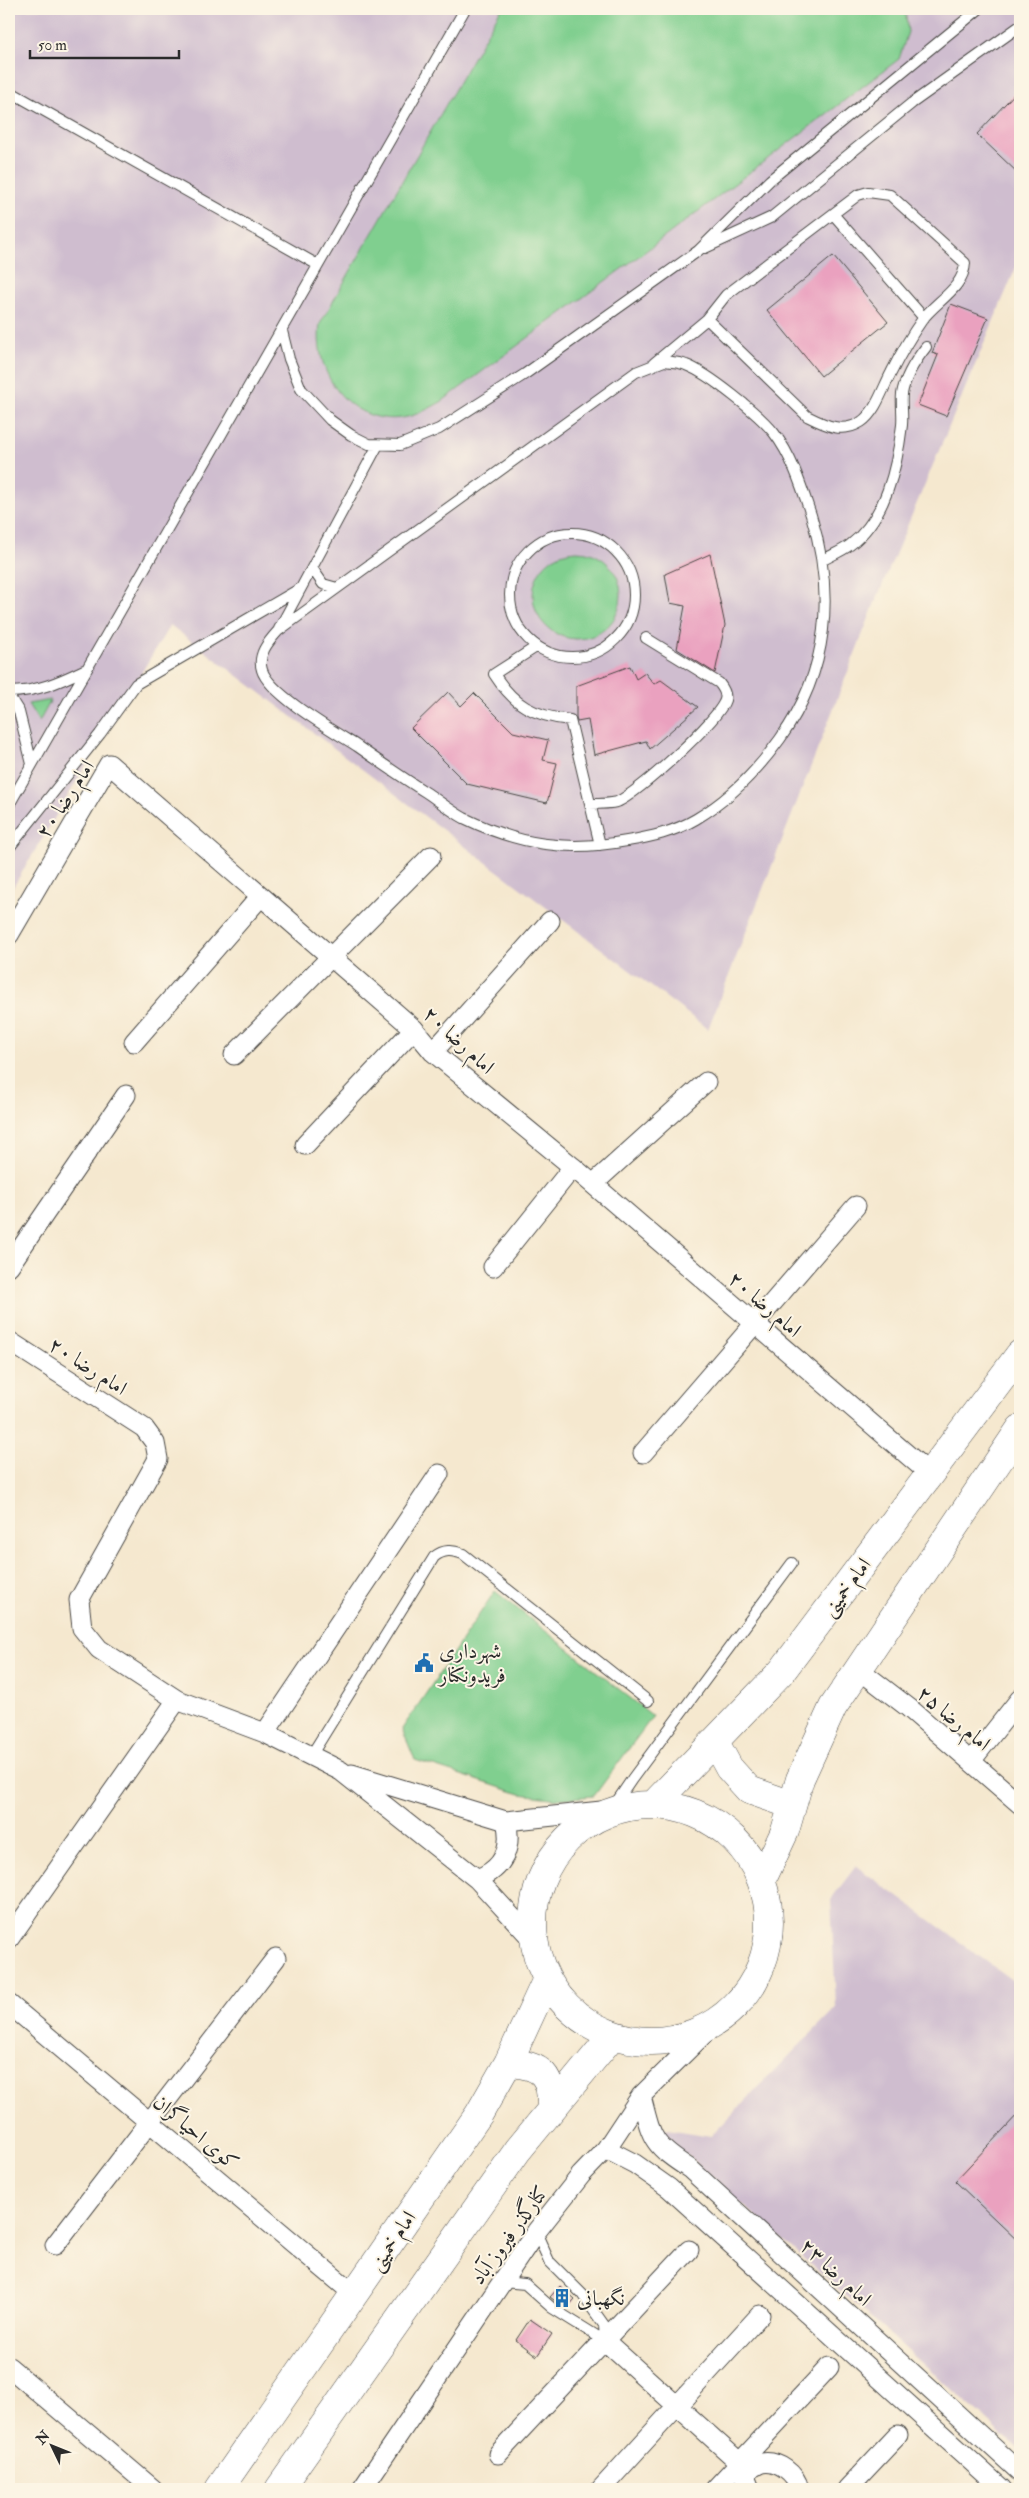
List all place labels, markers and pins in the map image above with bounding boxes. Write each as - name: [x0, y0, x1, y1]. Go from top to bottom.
- place label: شهرداری فریدونکنار: [437, 1638, 506, 1689]
- public building icon: شهرداری فریدونکنار: [413, 1652, 435, 1674]
- place label: نگهبانی: [577, 2285, 625, 2312]
- building icon: نگهبانی: [551, 2287, 573, 2309]

